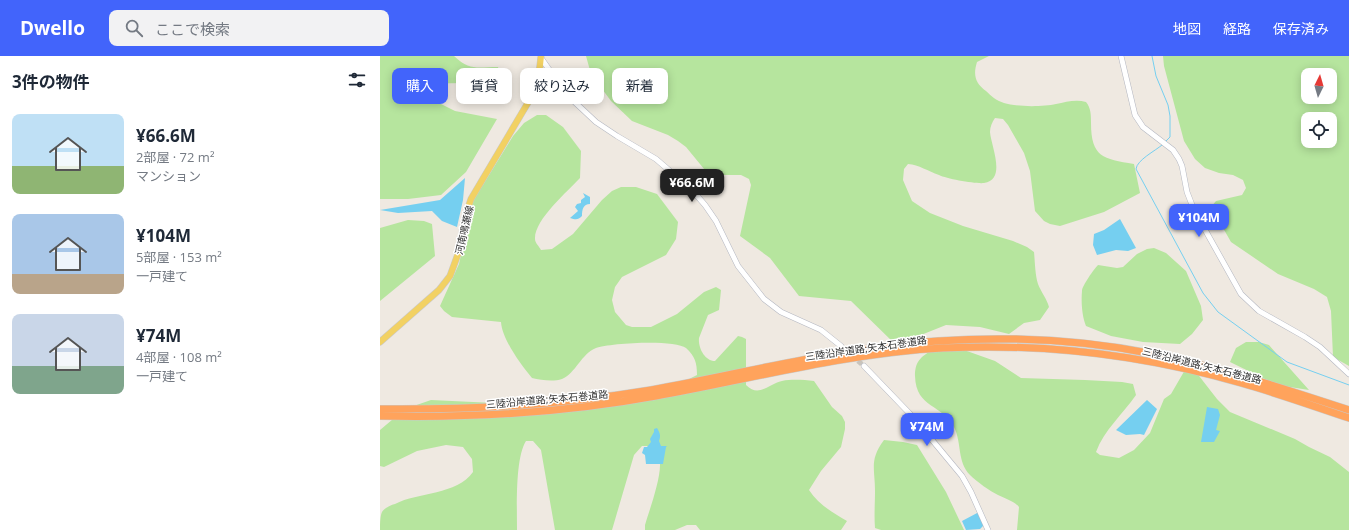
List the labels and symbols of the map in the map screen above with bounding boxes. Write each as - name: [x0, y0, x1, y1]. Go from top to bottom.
- north arrow: [1301, 68, 1337, 104]
- pin: ¥66.6M: [659, 169, 725, 203]
- street label: 河南鳴瀬線: [452, 204, 476, 256]
- pin: ¥104M: [1171, 204, 1227, 238]
- street label: 三陸沿岸道路;矢本石巻道路: [804, 333, 928, 363]
- street label: 三陸沿岸道路;矢本石巻道路: [1141, 343, 1263, 387]
- street label: 三陸沿岸道路;矢本石巻道路: [485, 387, 609, 411]
- pin: ¥74M: [903, 413, 951, 447]

